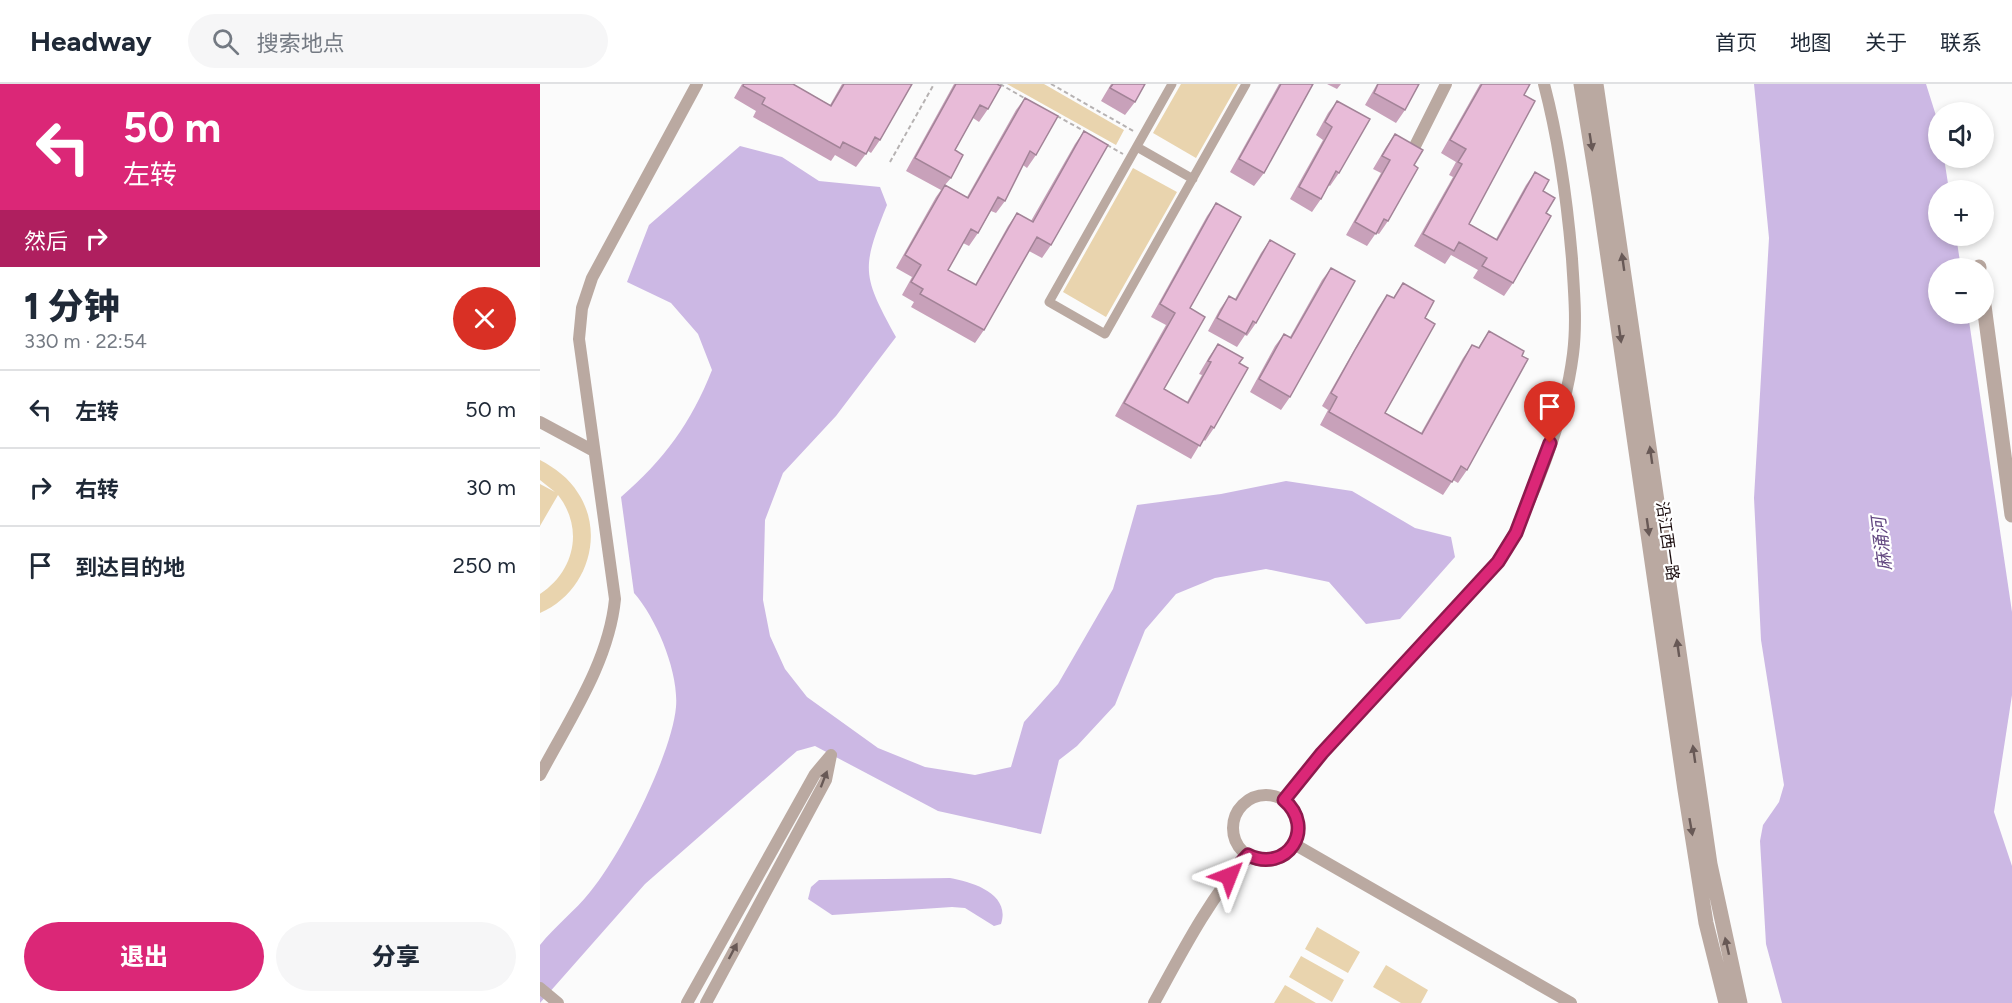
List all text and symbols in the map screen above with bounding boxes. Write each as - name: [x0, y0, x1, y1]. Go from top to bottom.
- search box: [188, 14, 608, 68]
- text: Headway: [30, 24, 152, 58]
- icon: search: [209, 25, 242, 58]
- text: 搜索地点: [257, 30, 345, 57]
- text: 首页: [1715, 30, 1757, 55]
- text: 地图: [1790, 30, 1832, 55]
- text: 关于: [1865, 30, 1907, 55]
- text: 联系: [1940, 30, 1982, 55]
- text: 50 m: [123, 102, 221, 153]
- map controls: [1928, 102, 1994, 324]
- button: sound: [1928, 102, 1994, 168]
- icon: left: [24, 108, 102, 186]
- one-way arrow: [1586, 132, 1595, 151]
- text: 左转: [123, 158, 177, 191]
- button: +: [1928, 180, 1994, 246]
- icon: right: [80, 222, 113, 255]
- text: 然后: [24, 228, 68, 255]
- one-way arrow: [1618, 252, 1627, 271]
- button: −: [1928, 258, 1994, 324]
- text: 1 分钟: [24, 285, 120, 328]
- button: close: [453, 287, 516, 350]
- one-way arrow: [1615, 325, 1624, 344]
- text: 330 m · 22:54: [24, 329, 147, 353]
- pin: [1524, 381, 1575, 443]
- icon: arrive: [1533, 390, 1566, 423]
- icon: left: [24, 393, 57, 426]
- text: 50 m: [465, 396, 516, 423]
- text: 左转: [75, 398, 119, 425]
- one-way arrow: [1646, 445, 1655, 464]
- icon: right: [24, 471, 57, 504]
- text: 30 m: [466, 474, 516, 501]
- text: 右转: [75, 476, 119, 503]
- street label: 沿江西一路: [1653, 500, 1682, 582]
- water label: 麻涌河: [1867, 513, 1896, 572]
- one-way arrow: [1643, 518, 1652, 537]
- icon: arrive: [24, 549, 57, 582]
- text: 250 m: [453, 552, 516, 579]
- text: 到达目的地: [75, 554, 185, 581]
- one-way arrow: [1674, 638, 1683, 657]
- one-way arrow: [1689, 744, 1698, 763]
- one-way arrow: [820, 770, 830, 788]
- one-way arrow: [1687, 817, 1696, 836]
- position arrow: [1197, 844, 1261, 908]
- button: 退出: [24, 922, 264, 991]
- button: 分享: [276, 922, 516, 991]
- one-way arrow: [1721, 937, 1731, 955]
- one-way arrow: [728, 943, 738, 960]

